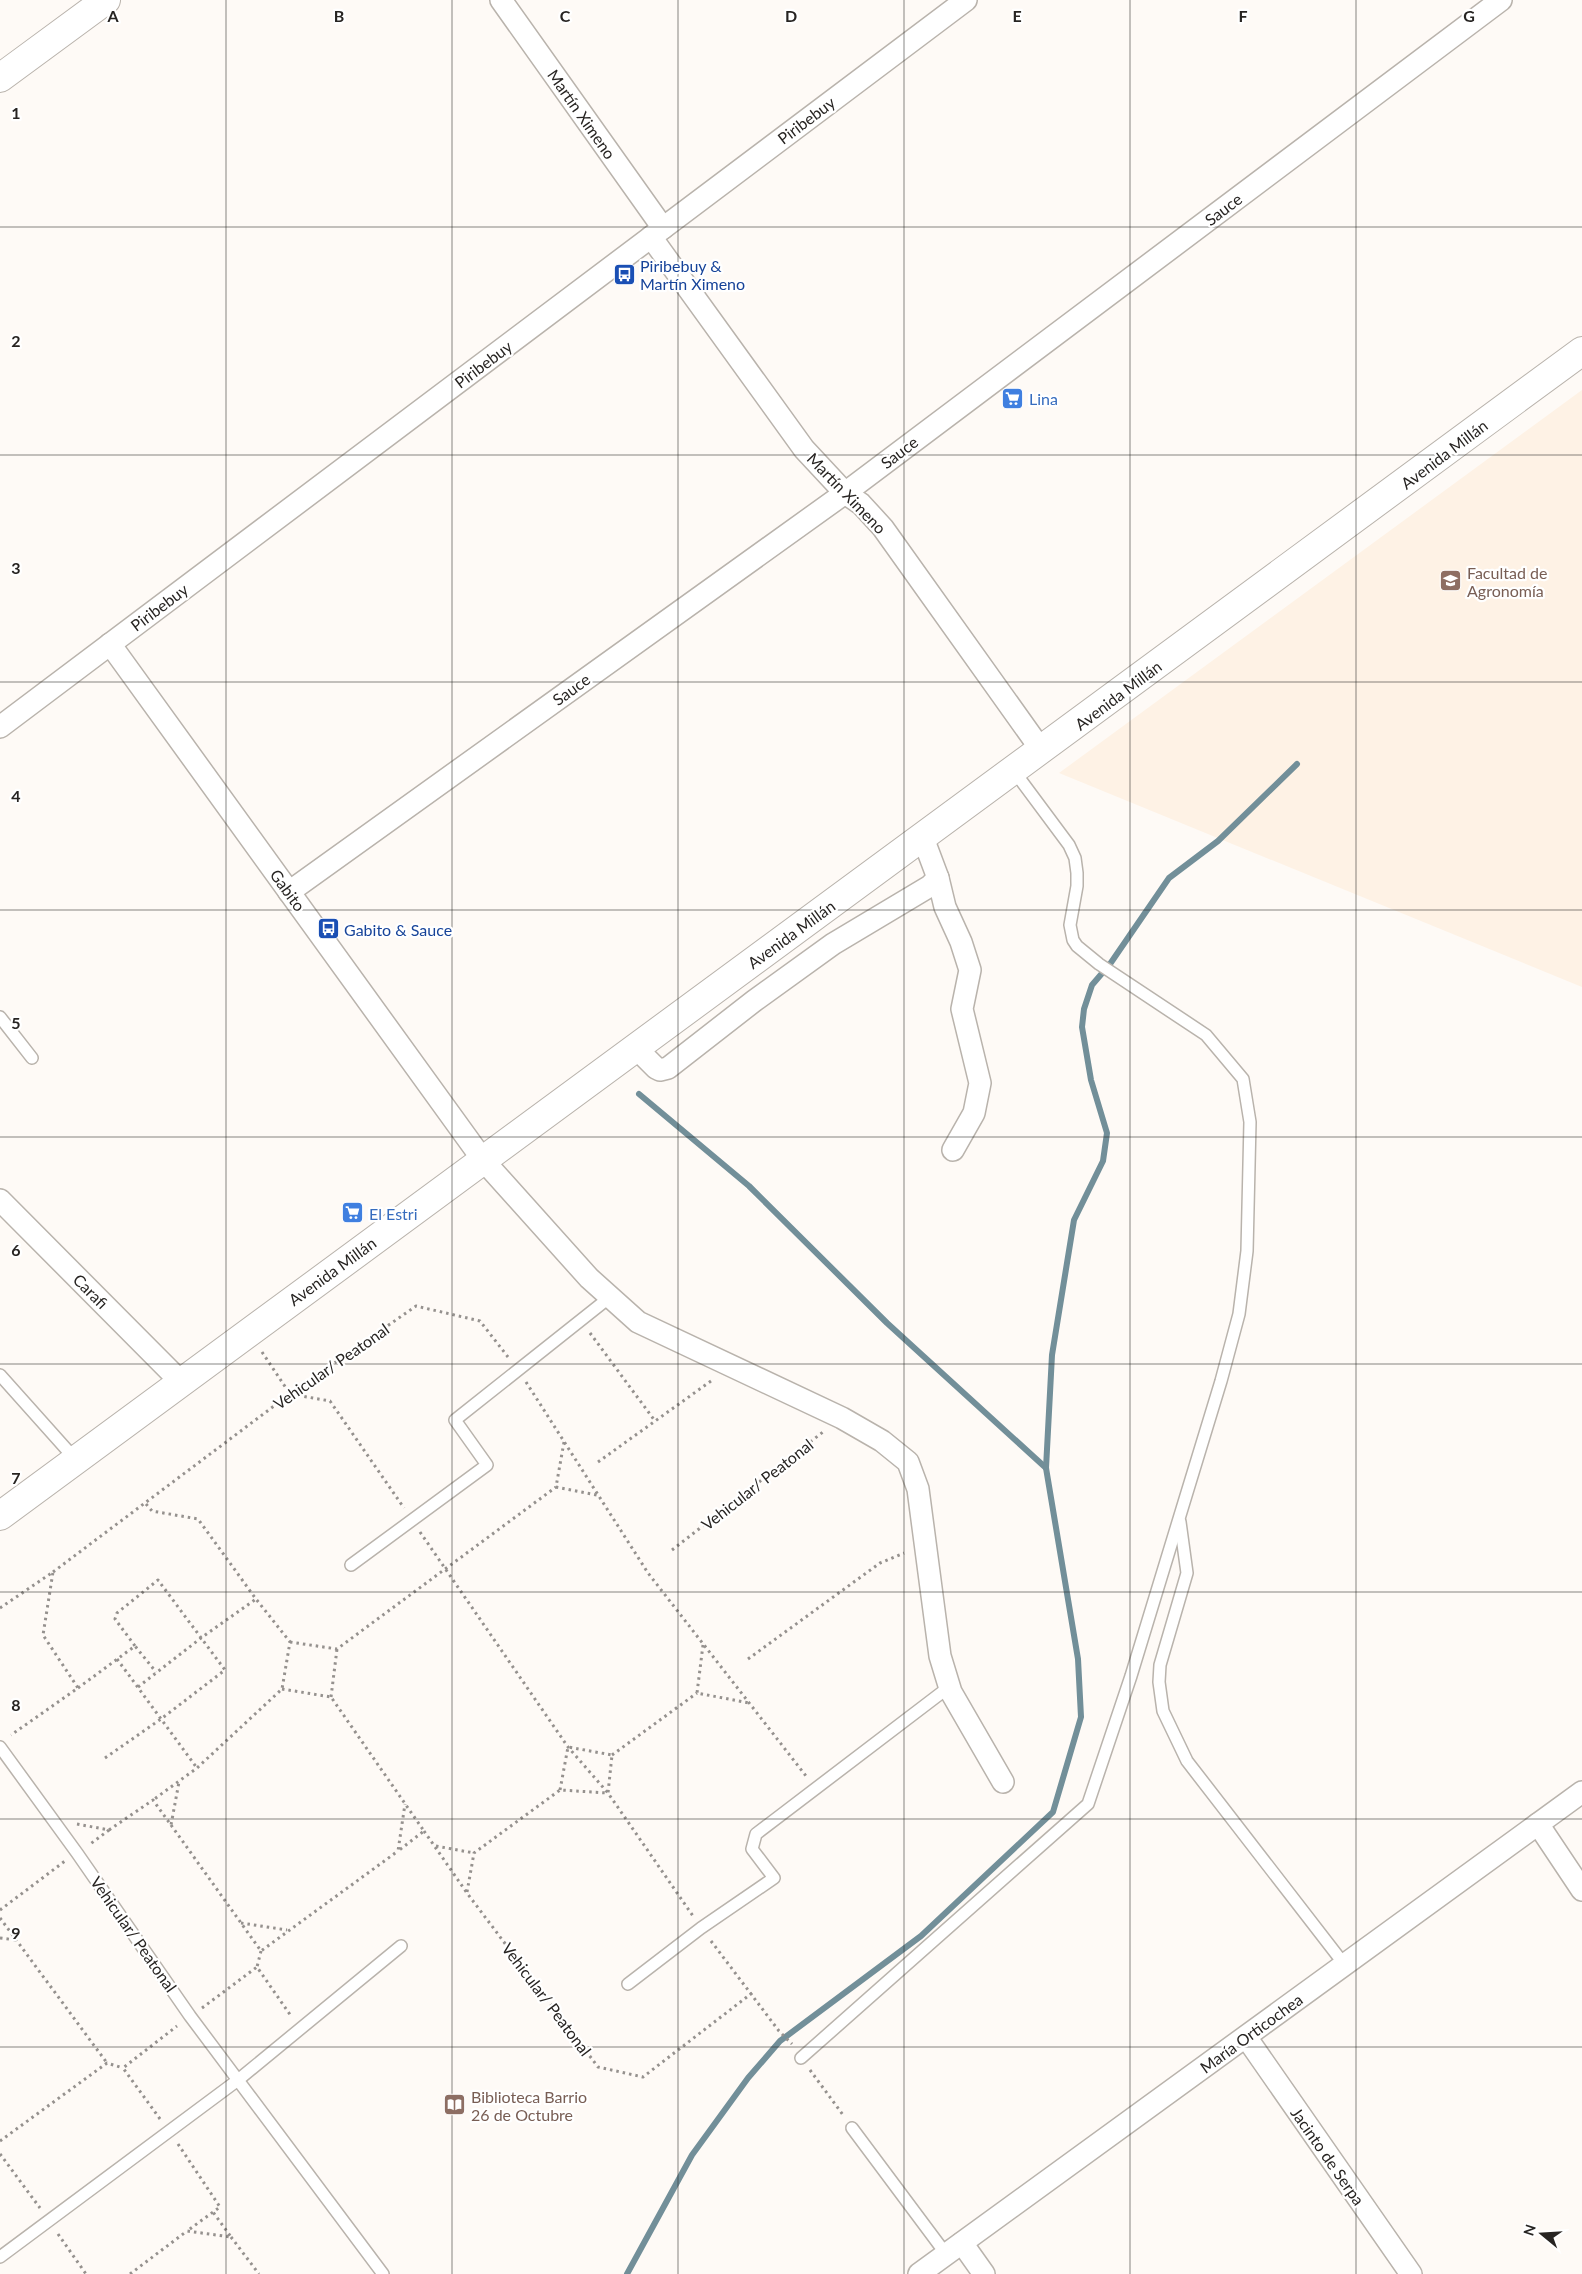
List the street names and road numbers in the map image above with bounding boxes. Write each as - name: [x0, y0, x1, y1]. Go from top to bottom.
- street label: Martín Ximeno: [544, 66, 620, 162]
- street label: Piribebuy: [774, 92, 839, 148]
- street label: Sauce: [1201, 189, 1245, 229]
- street label: Piribebuy: [451, 336, 516, 392]
- street label: Avenida Millán: [1397, 415, 1491, 493]
- street label: Sauce: [877, 432, 921, 472]
- street label: Martín Ximeno: [804, 449, 890, 537]
- street label: Piribebuy: [127, 579, 192, 635]
- street label: Avenida Millán: [1071, 656, 1165, 734]
- street label: Sauce: [549, 669, 593, 709]
- street label: Gabito: [266, 865, 310, 915]
- street label: Avenida Millán: [744, 896, 838, 972]
- street label: Avenida Millán: [285, 1233, 379, 1309]
- street label: Carafi: [70, 1270, 112, 1312]
- street label: Vehicular/ Peatonal: [270, 1319, 392, 1413]
- street label: Vehicular/ Peatonal: [697, 1434, 817, 1534]
- street label: Vehicular/ Peatonal: [87, 1873, 181, 1995]
- street label: Vehicular/ Peatonal: [498, 1939, 596, 2059]
- street label: María Orticochea: [1196, 1989, 1306, 2077]
- street label: Jacinto de Serpa: [1287, 2103, 1369, 2209]

